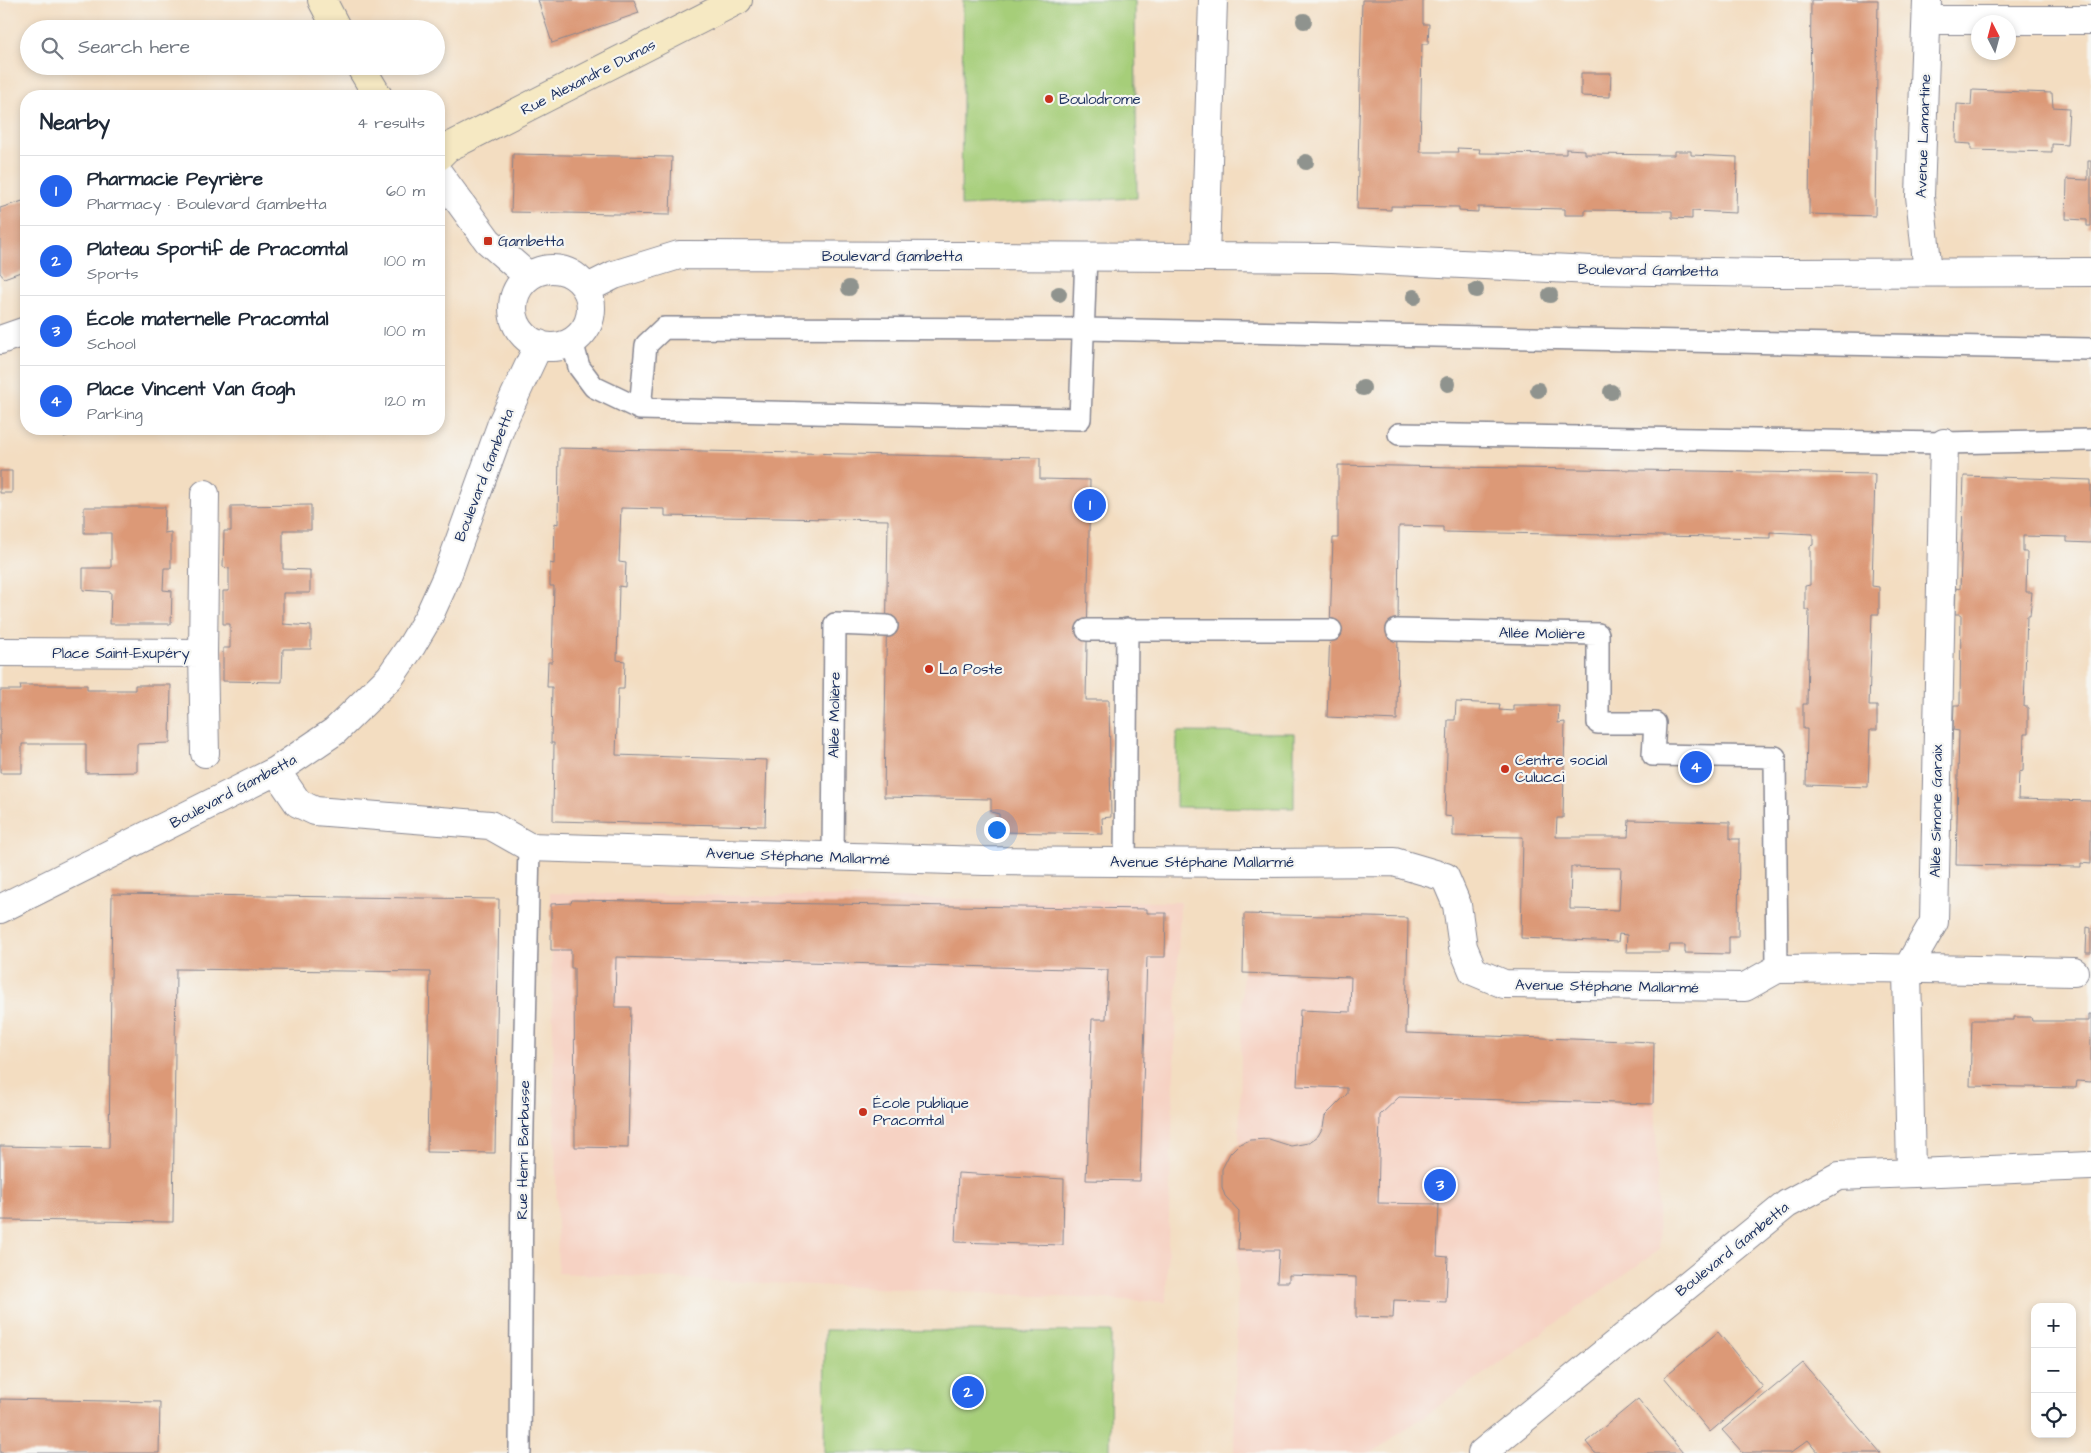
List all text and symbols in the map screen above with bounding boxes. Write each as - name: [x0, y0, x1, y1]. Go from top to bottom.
- north arrow: [1971, 15, 2016, 60]
- search box: [20, 20, 445, 75]
- icon: search: [38, 34, 66, 62]
- text: Search here: [78, 34, 190, 61]
- street label: Rue Alexandre Dumas: [517, 34, 660, 121]
- street label: Avenue Lamartine: [1911, 74, 1936, 198]
- place label: Boulodrome: [1059, 89, 1141, 110]
- marker: Boulodrome: [1043, 93, 1055, 105]
- text: Nearby: [40, 108, 110, 137]
- text: 4 results: [357, 112, 425, 134]
- text: Pharmacie Peyrière: [87, 166, 263, 193]
- text: 1: [55, 180, 57, 202]
- text: 60 m: [386, 180, 425, 202]
- text: Pharmacy · Boulevard Gambetta: [87, 193, 327, 215]
- place label: Gambetta: [498, 231, 564, 252]
- marker: Gambetta: [482, 235, 494, 247]
- text: Plateau Sportif de Pracomtal: [87, 236, 348, 263]
- street label: Boulevard Gambetta: [822, 246, 963, 267]
- text: 2: [51, 250, 61, 272]
- text: 100 m: [384, 250, 425, 272]
- street label: Boulevard Gambetta: [1578, 259, 1719, 282]
- text: Sports: [87, 263, 139, 285]
- text: École maternelle Pracomtal: [87, 306, 328, 333]
- text: 3: [52, 320, 60, 342]
- text: 100 m: [384, 320, 425, 342]
- text: School: [87, 333, 136, 355]
- text: Place Vincent Van Gogh: [87, 376, 295, 403]
- text: 4: [51, 390, 61, 412]
- text: 120 m: [385, 390, 425, 412]
- text: Parking: [87, 403, 143, 425]
- street label: Boulevard Gambetta: [449, 405, 520, 545]
- pin: 1: [1074, 486, 1106, 524]
- street label: Allée Molière: [1499, 622, 1585, 645]
- street label: Place Saint-Exupéry: [52, 643, 190, 665]
- place label: La Poste: [939, 659, 1003, 680]
- marker: La Poste: [923, 663, 935, 675]
- street label: Allée Molière: [823, 672, 846, 758]
- street label: Allée Simone Garaix: [1925, 743, 1948, 878]
- pin: 4: [1680, 748, 1712, 786]
- street label: Boulevard Gambetta: [166, 749, 301, 834]
- place label: Centre social Culucci: [1515, 750, 1607, 788]
- marker: Centre social Culucci: [1499, 763, 1511, 775]
- your location: [984, 817, 1010, 843]
- street label: Avenue Stéphane Mallarmé: [706, 843, 890, 870]
- street label: Avenue Stéphane Mallarmé: [1110, 852, 1294, 873]
- street label: Avenue Stéphane Mallarmé: [1515, 974, 1699, 999]
- street label: Rue Henri Barbusse: [512, 1080, 535, 1220]
- place label: École publique Pracomtal: [873, 1093, 969, 1131]
- marker: École publique Pracomtal: [857, 1106, 869, 1118]
- pin: 3: [1424, 1166, 1456, 1204]
- street label: Boulevard Gambetta: [1671, 1197, 1794, 1302]
- map controls: [2031, 1303, 2076, 1438]
- button: +: [2031, 1303, 2076, 1348]
- button: −: [2031, 1348, 2076, 1393]
- pin: 2: [952, 1373, 984, 1411]
- button: locate: [2031, 1393, 2076, 1438]

